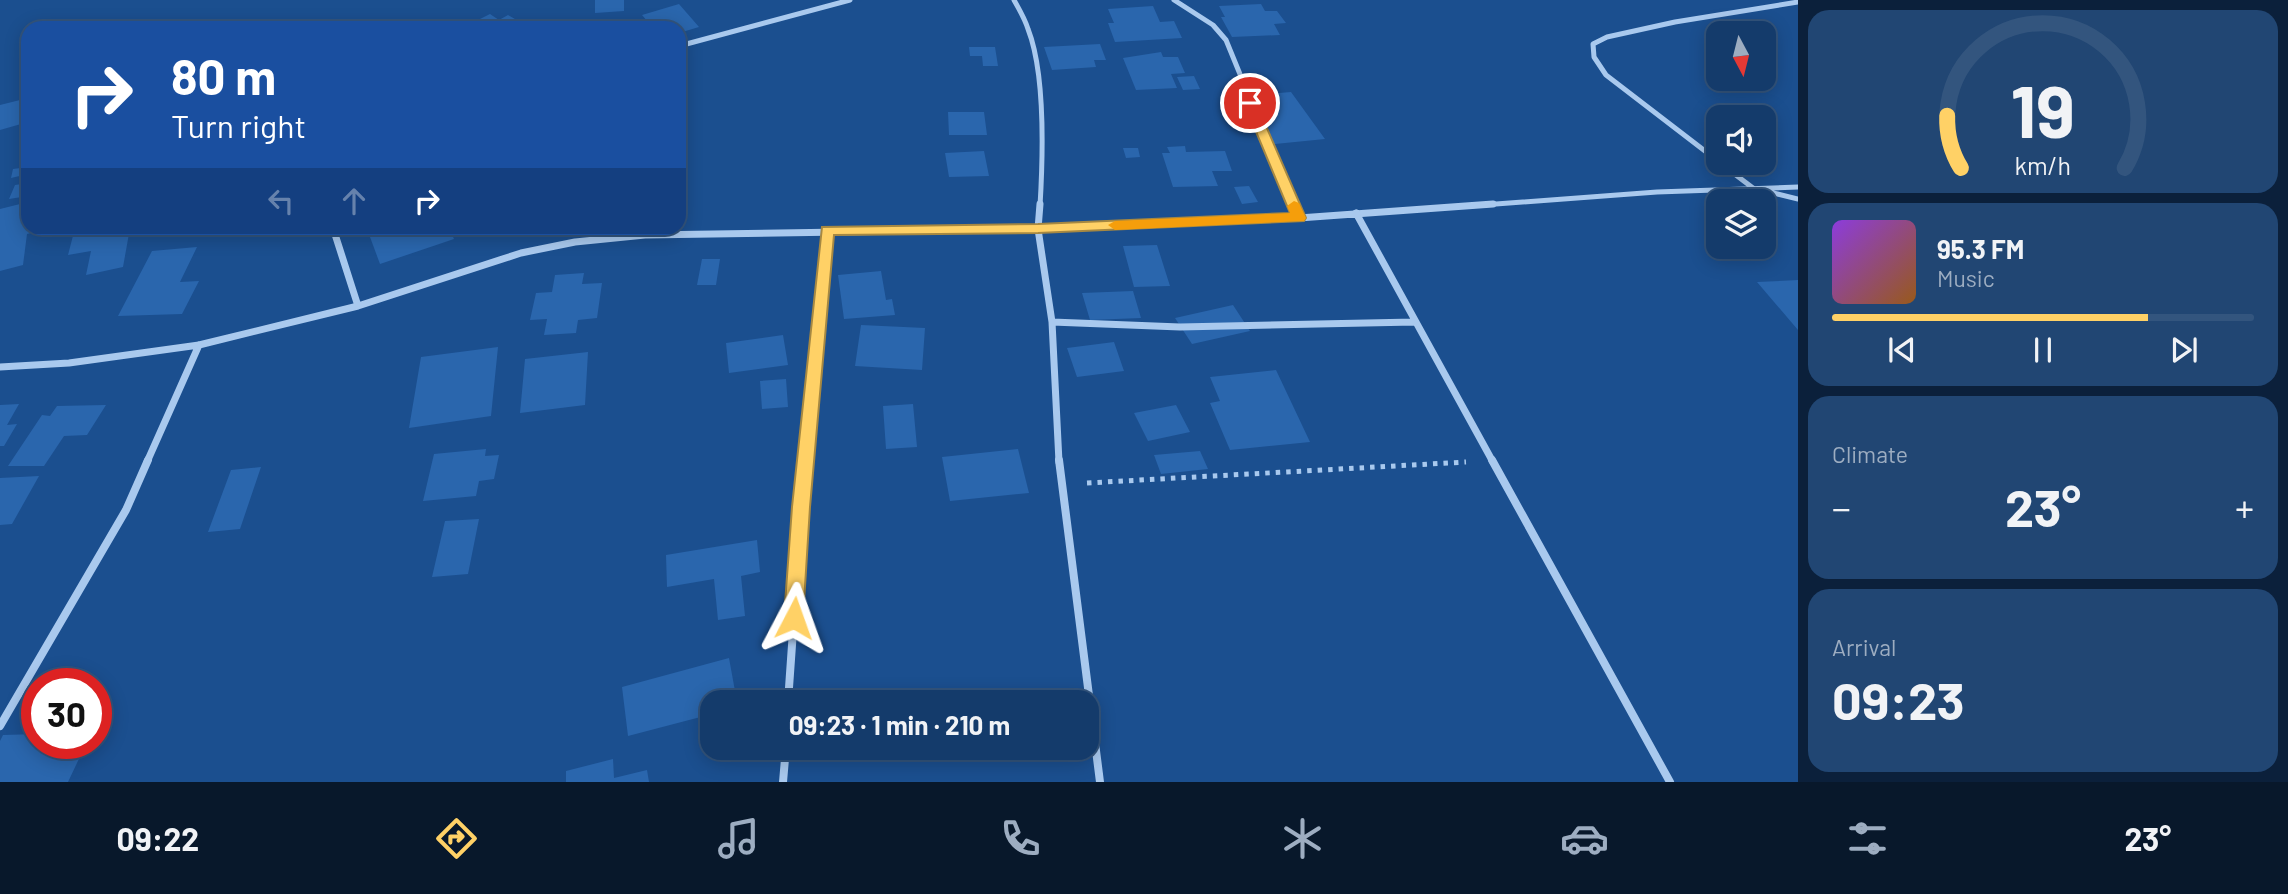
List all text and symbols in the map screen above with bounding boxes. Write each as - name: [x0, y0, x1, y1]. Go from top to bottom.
- north arrow: [1706, 21, 1776, 91]
- map controls: [1706, 21, 1776, 259]
- text: 80 m: [171, 46, 276, 105]
- icon: right: [56, 49, 147, 140]
- text: 19: [2011, 65, 2075, 153]
- pin: [1220, 73, 1280, 133]
- icon: arrive: [1231, 84, 1269, 122]
- button: sound: [1706, 105, 1776, 175]
- text: Turn right: [171, 106, 306, 144]
- text: km/h: [2015, 149, 2071, 179]
- icon: left: [262, 182, 300, 220]
- icon: ahead: [335, 182, 373, 220]
- icon: right: [408, 182, 446, 220]
- button: layers: [1706, 189, 1776, 259]
- text: 95.3 FM: [1937, 233, 2024, 264]
- text: Music: [1937, 264, 1995, 292]
- icon: previous: [1883, 331, 1921, 369]
- icon: pause: [2024, 331, 2062, 369]
- icon: next: [2165, 331, 2203, 369]
- text: Climate: [1832, 440, 1908, 468]
- text: 23°: [2005, 475, 2081, 537]
- text: −: [1832, 484, 1851, 530]
- text: +: [2235, 484, 2254, 530]
- position arrow: [757, 581, 831, 655]
- text: Arrival: [1832, 633, 1896, 661]
- speed limit sign: 30: [21, 668, 112, 759]
- text: 09:23: [1832, 668, 1965, 730]
- text: 09:23 · 1 min · 210 m: [789, 709, 1010, 740]
- icon: directions: [432, 814, 481, 863]
- icon: music: [714, 814, 763, 863]
- icon: phone: [996, 814, 1045, 863]
- icon: climate: [1278, 814, 1327, 863]
- icon: car: [1560, 814, 1609, 863]
- icon: filters: [1843, 814, 1892, 863]
- text: 09:22: [117, 819, 199, 857]
- text: 23°: [2125, 819, 2171, 857]

